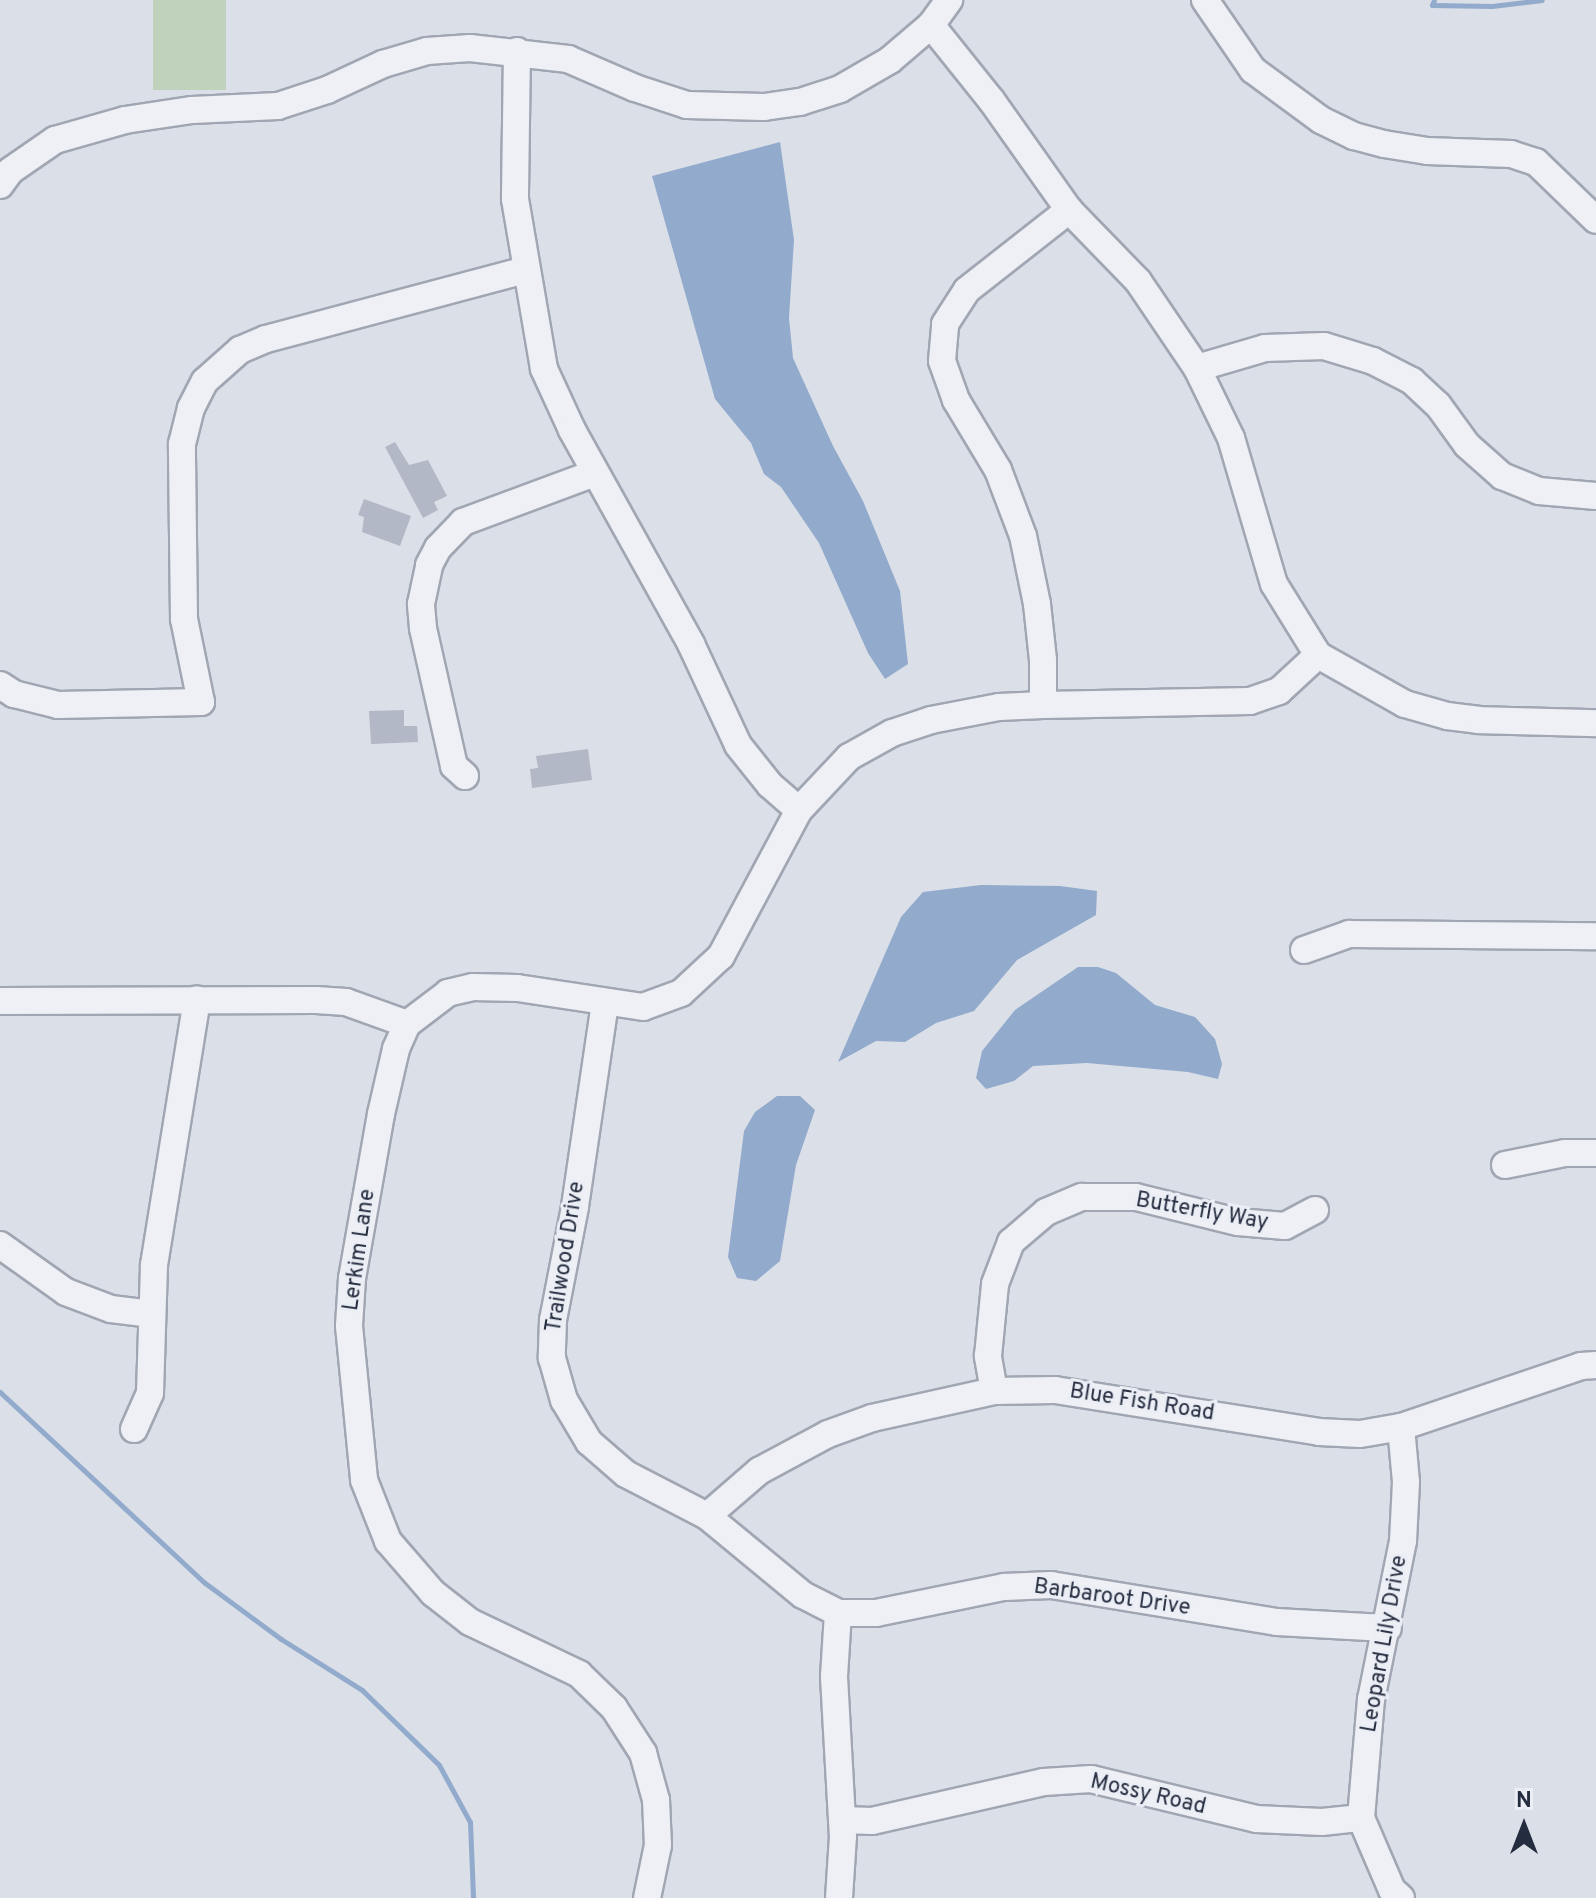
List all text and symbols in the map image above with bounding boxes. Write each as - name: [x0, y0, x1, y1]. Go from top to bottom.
- street label: Trailwood Drive: [541, 1180, 591, 1334]
- street label: Lerkim Lane: [338, 1187, 382, 1313]
- street label: Butterfly Way: [1133, 1187, 1271, 1237]
- street label: Blue Fish Road: [1068, 1379, 1216, 1427]
- street label: Leopard Lily Drive: [1356, 1553, 1414, 1735]
- street label: Barbaroot Drive: [1032, 1574, 1192, 1622]
- street label: Mossy Road: [1088, 1769, 1208, 1821]
- north arrow: [1484, 1786, 1564, 1866]
- text: N: [1516, 1788, 1532, 1815]

